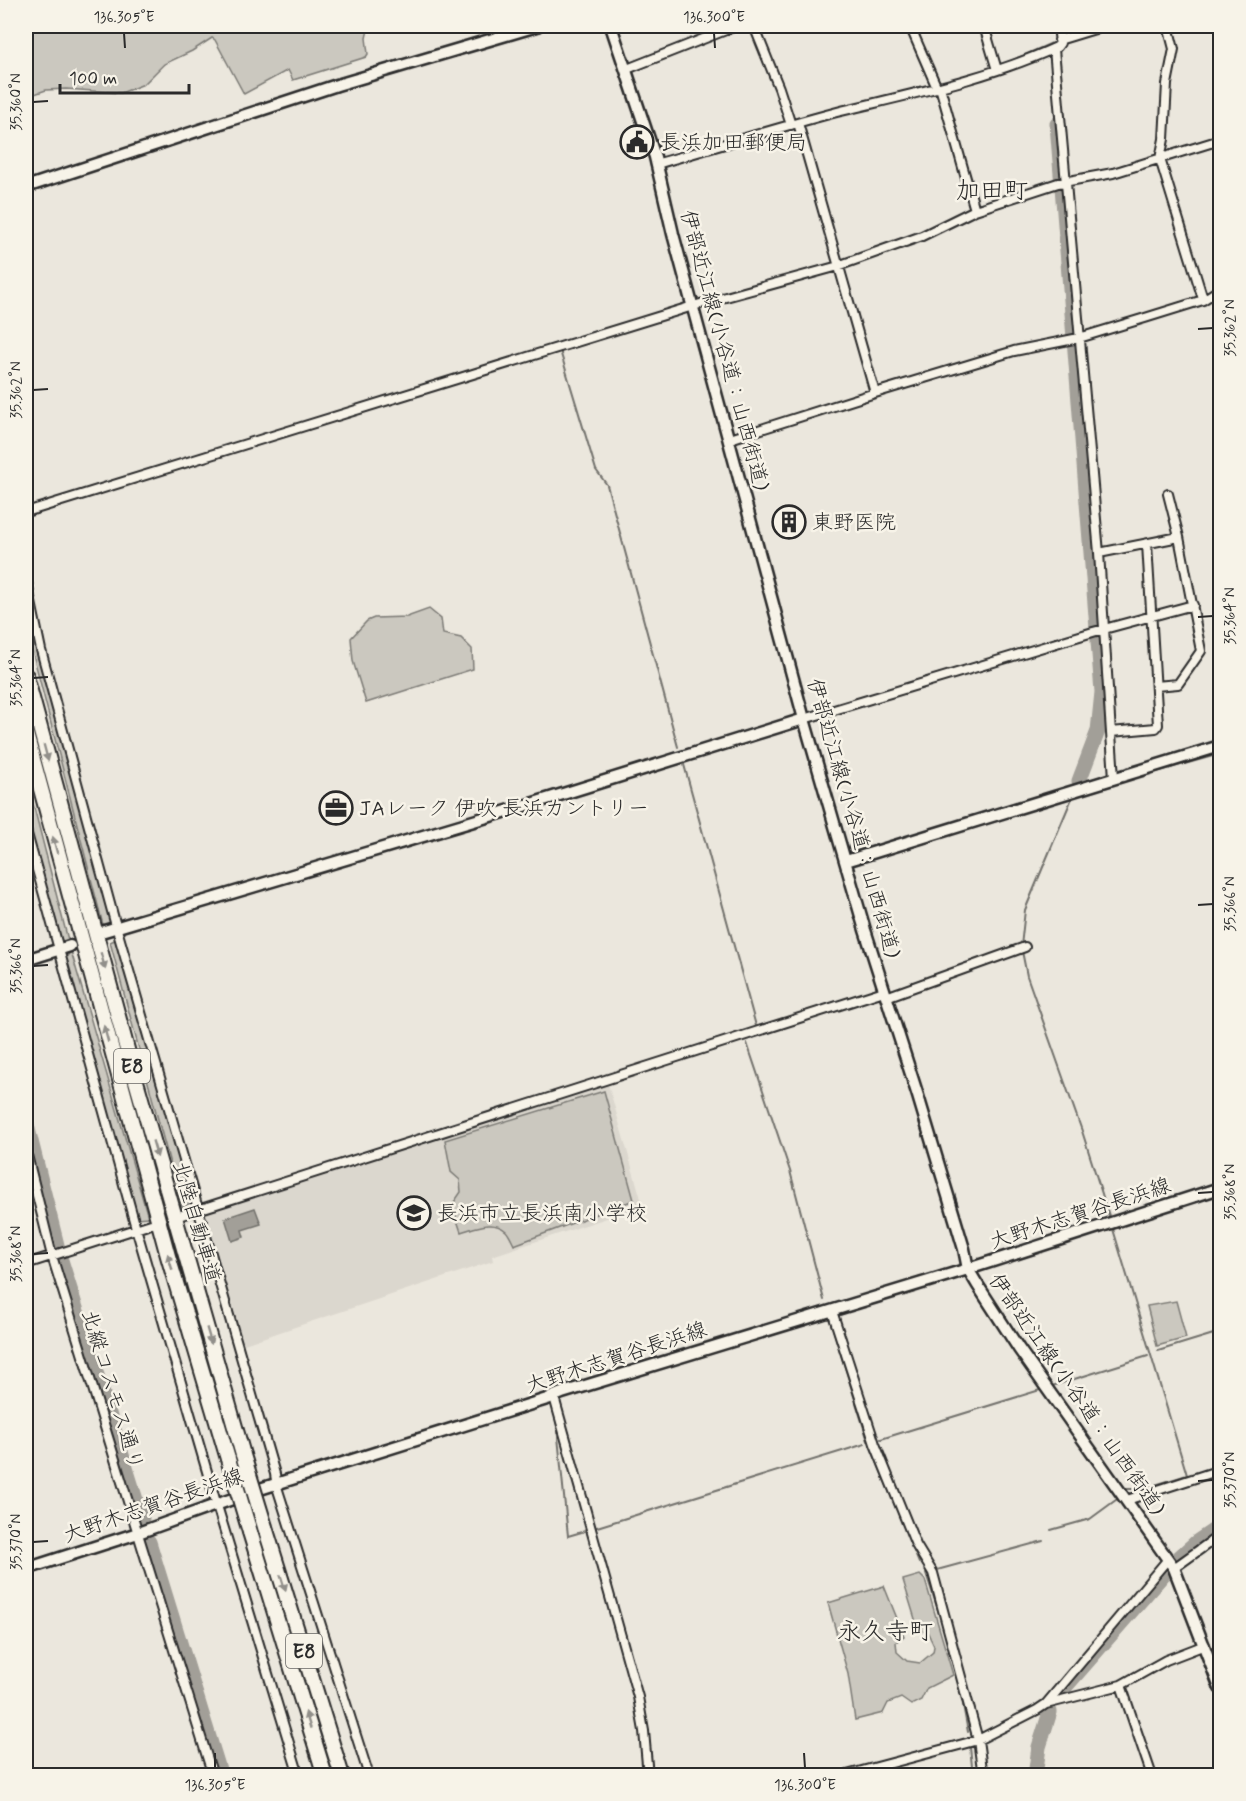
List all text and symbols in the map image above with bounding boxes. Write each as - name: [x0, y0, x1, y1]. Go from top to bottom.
- text: 136.305°E: [93, 8, 155, 28]
- text: 136.300°E: [683, 8, 745, 28]
- scale bar: [60, 57, 189, 95]
- text: 100 m: [69, 67, 117, 91]
- text: 35.360°N: [7, 73, 27, 131]
- public building icon: 長浜加田郵便局: [619, 124, 655, 160]
- place label: 長浜加田郵便局: [660, 129, 807, 157]
- district label: 加田町: [956, 176, 1028, 207]
- street label: 伊部近江線(小谷道：山西街道): [673, 207, 775, 494]
- text: 35.362°N: [1221, 299, 1241, 357]
- text: 35.362°N: [7, 361, 27, 419]
- building icon: 東野医院: [771, 504, 807, 540]
- place label: 東野医院: [812, 509, 896, 537]
- text: 35.364°N: [1221, 587, 1241, 645]
- text: 35.364°N: [7, 649, 27, 707]
- street label: 伊部近江線(小谷道：山西街道): [800, 675, 907, 962]
- one-way arrow: [42, 744, 51, 762]
- office icon: JAレーク 伊吹 長浜カントリー: [318, 790, 354, 826]
- place label: JAレーク 伊吹 長浜カントリー: [359, 795, 649, 823]
- one-way arrow: [50, 836, 59, 854]
- text: 35.366°N: [1221, 876, 1241, 932]
- text: 35.366°N: [7, 938, 27, 994]
- one-way arrow: [98, 952, 108, 970]
- one-way arrow: [101, 1024, 110, 1042]
- road number: E8: [114, 1049, 150, 1083]
- one-way arrow: [151, 1140, 160, 1158]
- street label: 北陸自動車道: [165, 1158, 227, 1287]
- text: 35.368°N: [1221, 1164, 1241, 1220]
- street label: 大野木志賀谷長浜線: [986, 1171, 1175, 1256]
- school or university icon: 長浜市立長浜南小学校: [396, 1195, 432, 1231]
- place label: 長浜市立長浜南小学校: [437, 1200, 647, 1228]
- text: 35.368°N: [7, 1226, 27, 1282]
- one-way arrow: [165, 1253, 174, 1271]
- street label: 伊部近江線(小谷道：山西街道): [982, 1268, 1171, 1522]
- street label: 北縦コスモス通り: [74, 1306, 150, 1474]
- street label: 大野木志賀谷長浜線: [522, 1315, 711, 1400]
- one-way arrow: [204, 1327, 214, 1346]
- text: 35.370°N: [1221, 1452, 1241, 1508]
- street label: 大野木志賀谷長浜線: [59, 1462, 247, 1550]
- text: 35.370°N: [7, 1514, 27, 1570]
- one-way arrow: [278, 1574, 288, 1592]
- district label: 永久寺町: [837, 1617, 933, 1648]
- road number: E8: [286, 1634, 322, 1668]
- one-way arrow: [303, 1711, 312, 1729]
- text: 136.305°E: [184, 1776, 246, 1796]
- text: 136.300°E: [774, 1776, 836, 1796]

